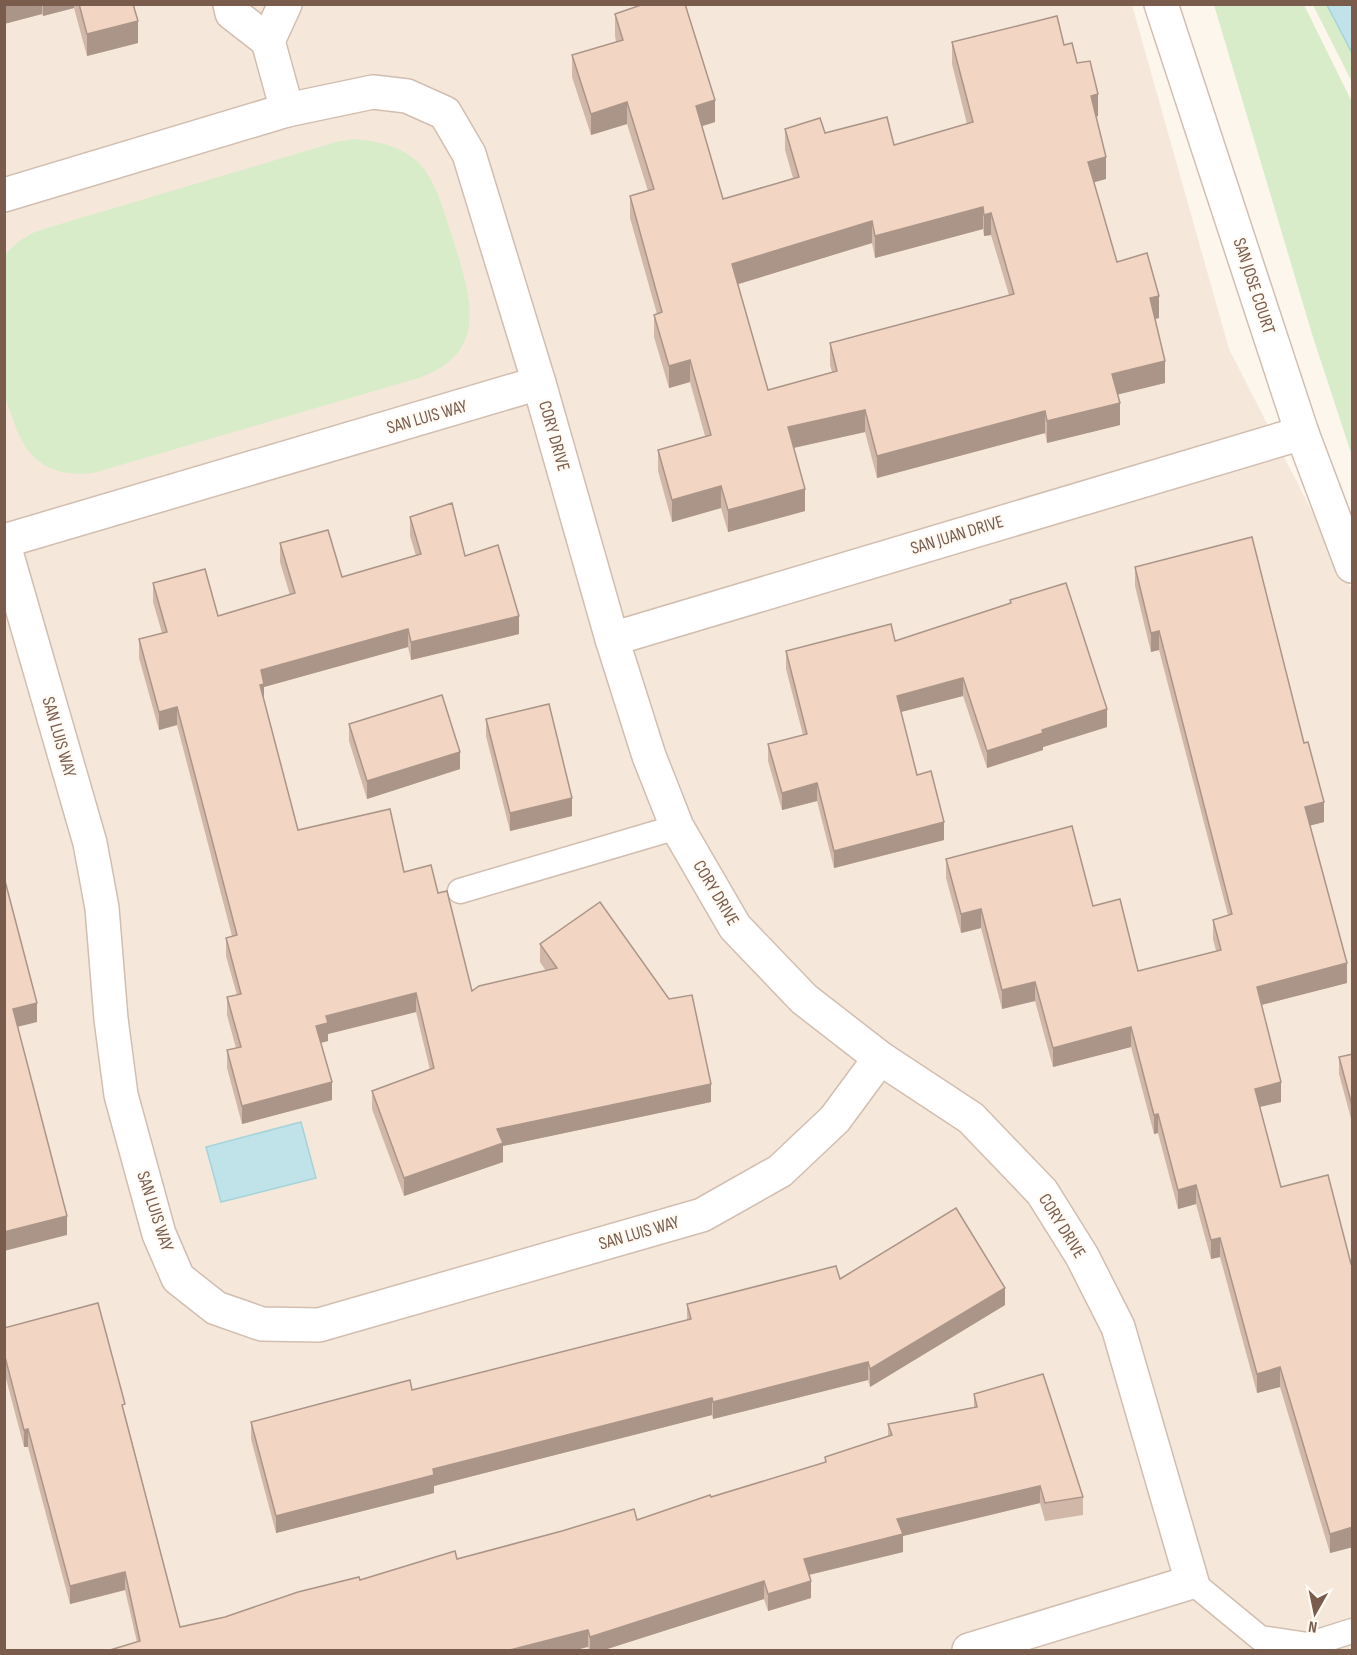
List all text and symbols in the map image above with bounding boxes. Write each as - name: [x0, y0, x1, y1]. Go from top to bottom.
- street label: SAN JOSE COURT: [1229, 235, 1279, 337]
- street label: SAN LUIS WAY: [384, 395, 470, 438]
- street label: CORY DRIVE: [534, 398, 574, 474]
- street label: SAN JUAN DRIVE: [908, 511, 1006, 559]
- street label: SAN LUIS WAY: [38, 694, 81, 780]
- street label: CORY DRIVE: [688, 857, 744, 929]
- street label: SAN LUIS WAY: [132, 1168, 178, 1254]
- street label: CORY DRIVE: [1034, 1190, 1090, 1262]
- street label: SAN LUIS WAY: [596, 1211, 682, 1254]
- north arrow: [1285, 1583, 1345, 1643]
- text: N: [1307, 1616, 1319, 1636]

